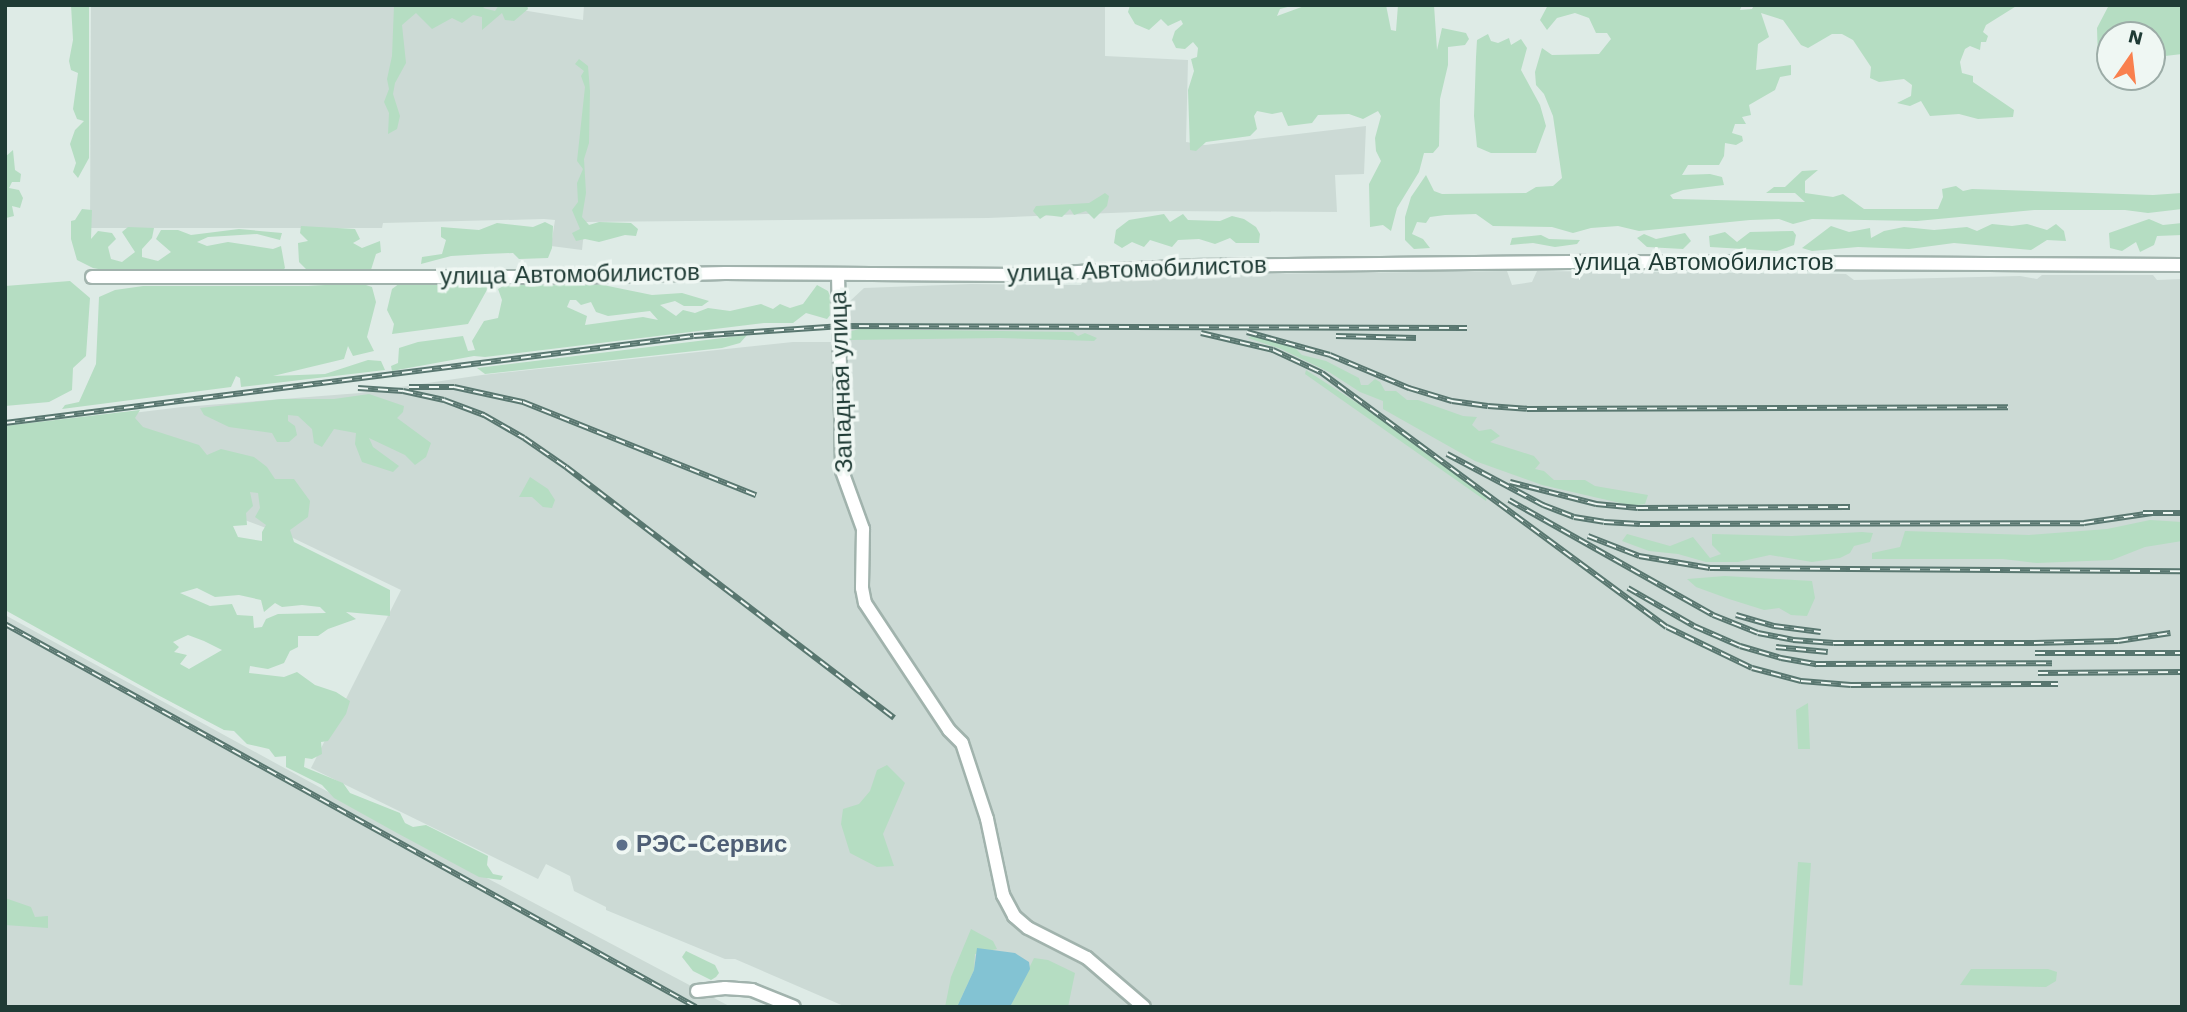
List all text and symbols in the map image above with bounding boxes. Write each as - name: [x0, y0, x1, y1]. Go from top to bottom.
- north arrow: [2096, 21, 2166, 91]
- text: N: [2126, 24, 2145, 50]
- street label: улица Автомобилистов: [1574, 249, 1834, 277]
- street label: улица Автомобилистов: [1007, 251, 1267, 289]
- street label: улица Автомобилистов: [440, 258, 700, 292]
- street label: Западная улица: [824, 291, 860, 473]
- place label: РЭС-Сервис: [636, 831, 787, 859]
- marker: РЭС-Сервис: [614, 837, 630, 853]

